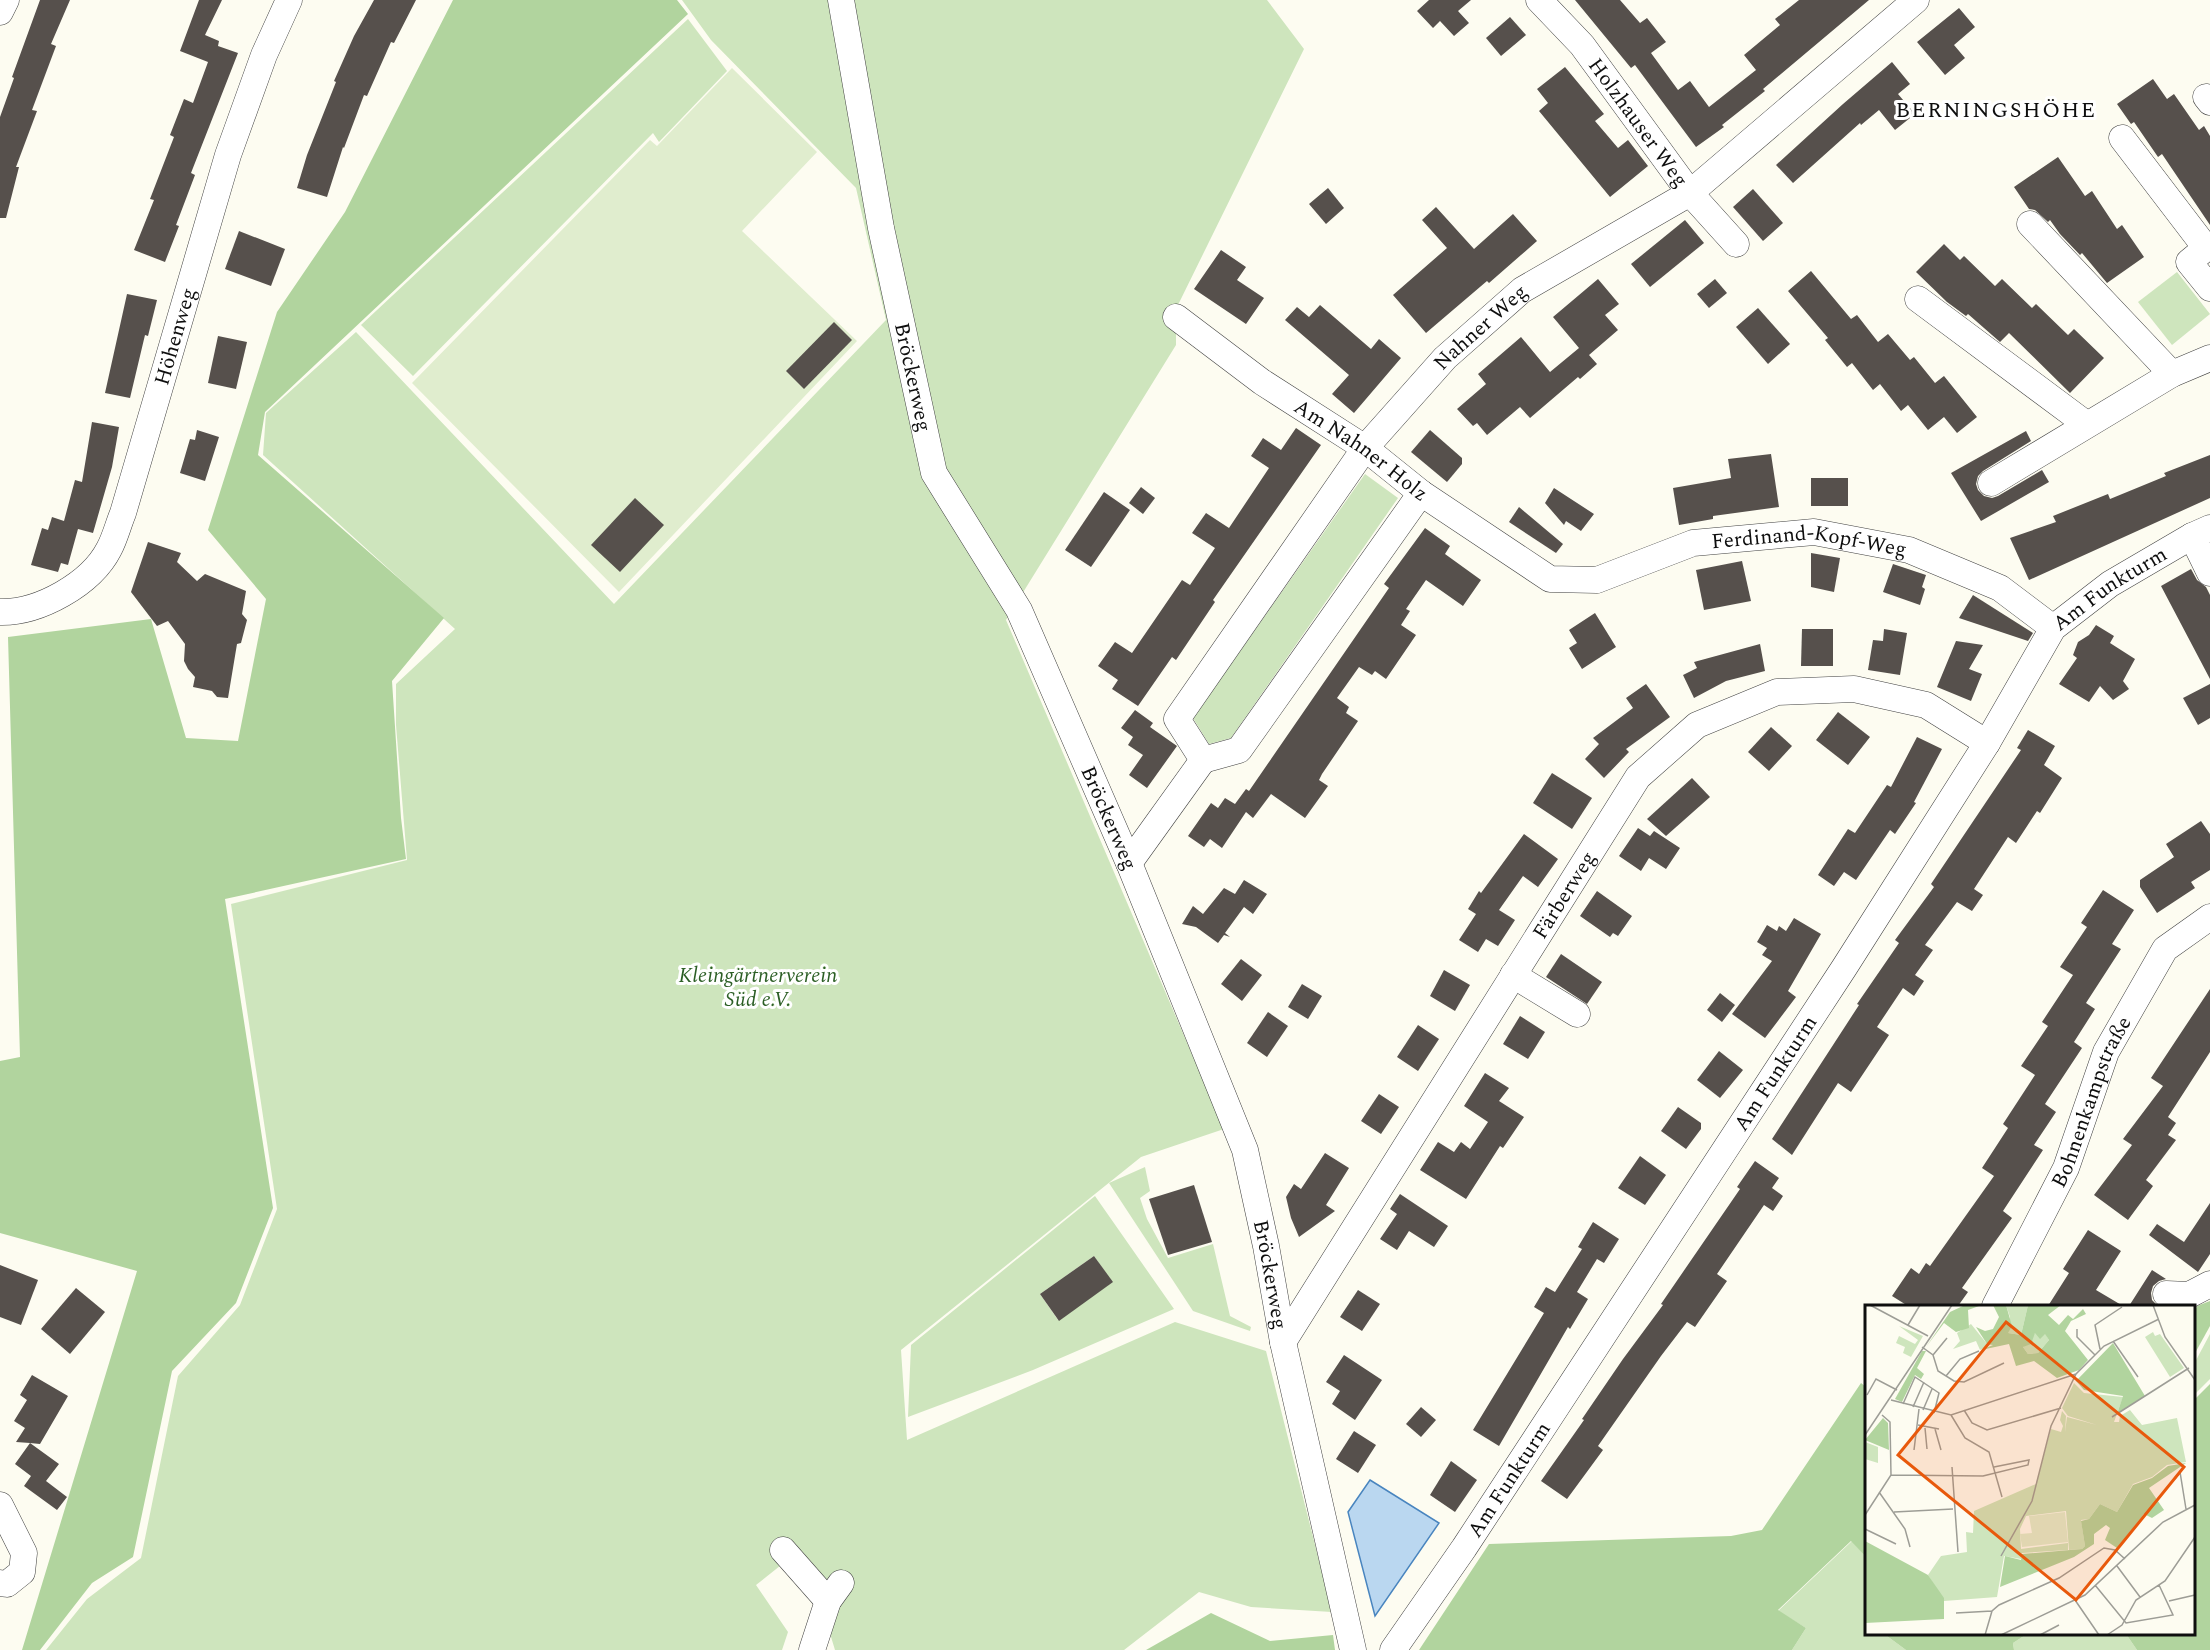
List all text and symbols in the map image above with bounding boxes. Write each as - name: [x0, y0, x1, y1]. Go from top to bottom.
- street label: Holzhauser Weg: [1580, 52, 1696, 194]
- district label: BERNINGSHÖHE: [1895, 94, 2097, 127]
- street label: Nahner Weg: [1426, 277, 1535, 378]
- street label: Höhenweg: [146, 284, 205, 389]
- street label: Bröckerweg: [885, 320, 940, 435]
- street label: Am Nahner Holz: [1287, 391, 1434, 510]
- street label: Ferdinand-Kopf-Weg: [1710, 517, 1909, 566]
- street label: Am Funkturm: [2046, 539, 2173, 640]
- street label: Bröckerweg: [1072, 761, 1145, 875]
- street label: Färberweg: [1525, 845, 1605, 946]
- park label: Kleingärtnerverein Süd e.V.: [679, 960, 837, 1016]
- street label: Am Funkturm: [1726, 1009, 1826, 1138]
- street label: Bohnenkampstraße: [2043, 1011, 2140, 1194]
- street label: Bröckerweg: [1244, 1217, 1295, 1332]
- inset map: [1865, 1305, 2195, 1635]
- street label: Am Funkturm: [1460, 1416, 1559, 1544]

